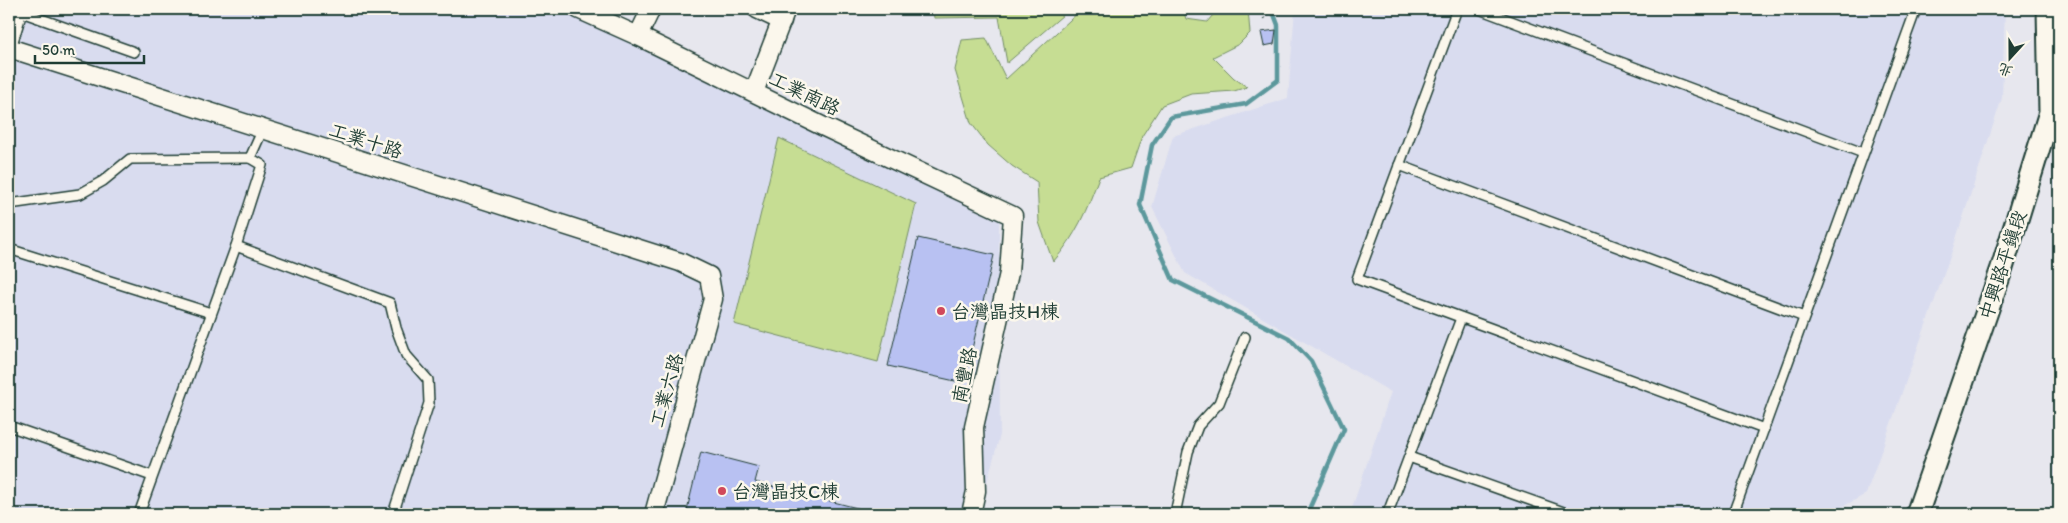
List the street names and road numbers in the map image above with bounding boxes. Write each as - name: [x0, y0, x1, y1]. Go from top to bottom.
- street label: 工業南路: [766, 66, 844, 120]
- street label: 工業十路: [326, 118, 406, 163]
- street label: 中興路平鎮段: [1974, 207, 2031, 323]
- street label: 南豐路: [947, 345, 982, 405]
- street label: 工業六路: [645, 350, 688, 430]

